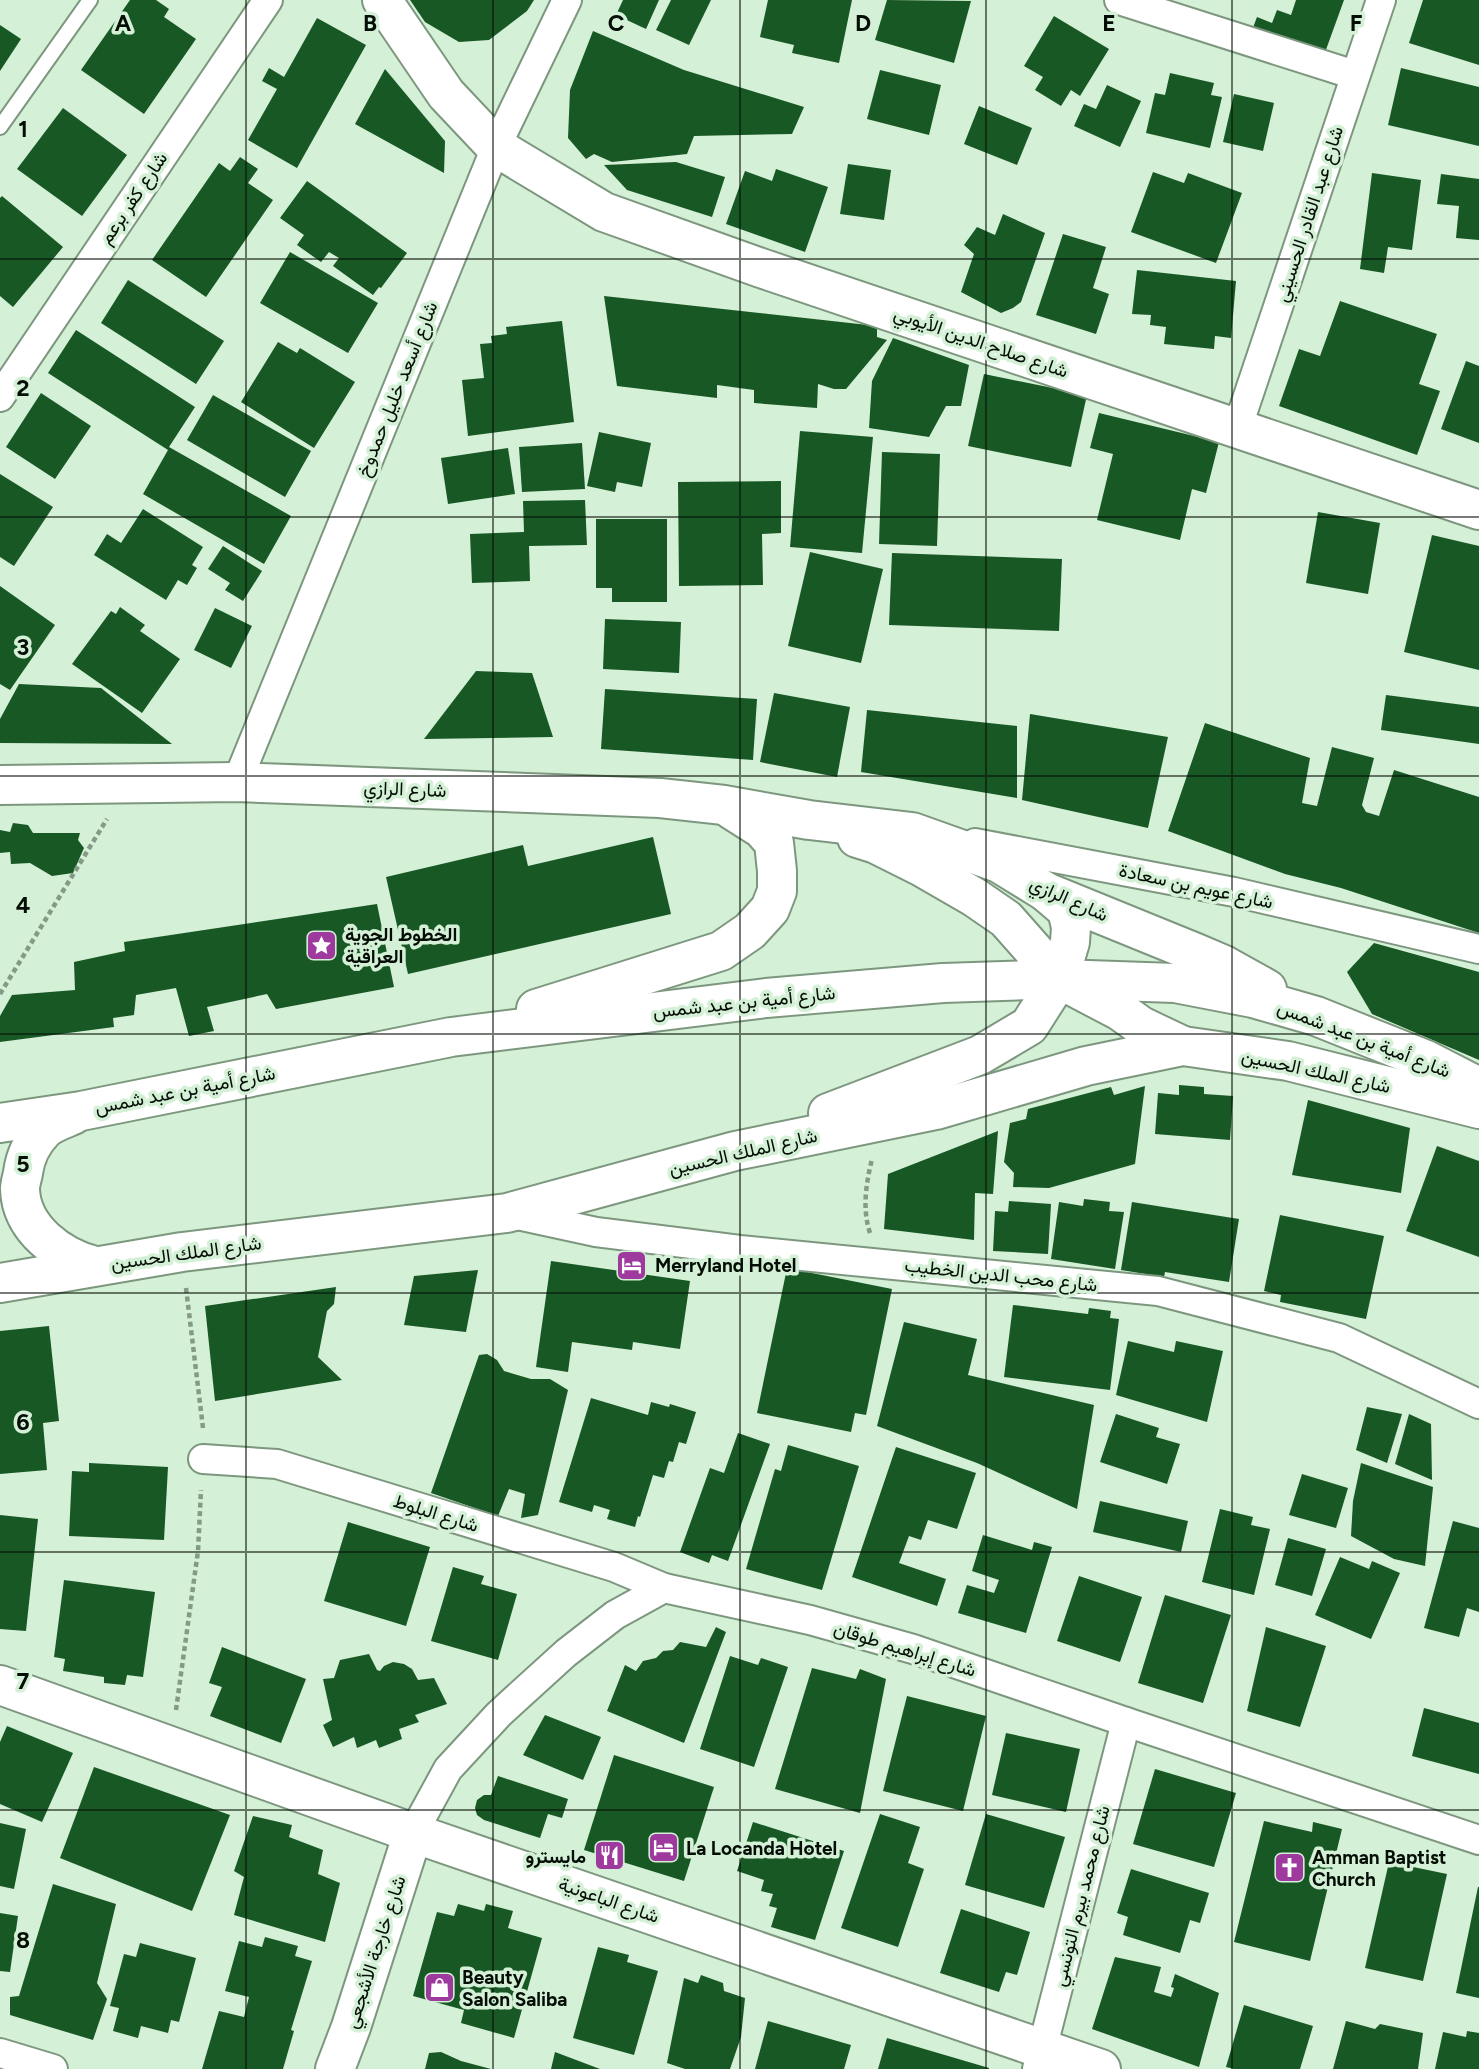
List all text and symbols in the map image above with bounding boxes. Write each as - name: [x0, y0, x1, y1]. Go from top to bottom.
- text: A: [115, 9, 132, 37]
- text: B: [363, 9, 377, 37]
- text: C: [608, 9, 625, 37]
- text: D: [855, 9, 871, 37]
- text: E: [1102, 9, 1116, 37]
- text: F: [1350, 9, 1363, 37]
- text: 1: [18, 115, 28, 143]
- street label: شارع عبد القادر الحسيني: [1270, 123, 1352, 306]
- street label: شارع كفر برعم: [94, 148, 173, 249]
- street label: شارع أسعد خليل حمدوخ: [351, 298, 444, 480]
- street label: شارع صلاح الدين الأيوبي: [889, 301, 1071, 386]
- text: 2: [16, 374, 30, 402]
- text: 3: [17, 633, 29, 661]
- street label: شارع الرازي: [363, 776, 447, 806]
- street label: شارع عويم بن سعادة: [1117, 858, 1275, 915]
- street label: شارع الرازي: [1025, 872, 1112, 930]
- text: 4: [16, 891, 30, 919]
- place label: الخطوط الجوية العراقية: [345, 923, 457, 969]
- place icon: الخطوط الجوية العراقية: [305, 928, 339, 962]
- street label: شارع أمية بن عبد شمس: [652, 981, 837, 1024]
- street label: شارع أمية بن عبد شمس: [1274, 995, 1454, 1084]
- street label: شارع الملك الحسين: [1239, 1044, 1393, 1099]
- street label: شارع أمية بن عبد شمس: [93, 1061, 277, 1120]
- street label: شارع الملك الحسين: [666, 1124, 820, 1181]
- text: 5: [16, 1150, 30, 1178]
- street label: شارع الملك الحسين: [109, 1231, 263, 1276]
- hotel icon: Merryland Hotel: [615, 1248, 649, 1282]
- street label: شارع محب الدين الخطيب: [903, 1253, 1098, 1298]
- place label: Merryland Hotel: [655, 1254, 797, 1277]
- text: 6: [16, 1408, 30, 1436]
- street label: شارع البلوط: [390, 1489, 481, 1538]
- street label: شارع إبراهيم طوقان: [831, 1616, 979, 1683]
- text: 7: [17, 1667, 30, 1695]
- street label: شارع محمد بيرم التونسي: [1047, 1803, 1118, 1990]
- hotel icon: La Locanda Hotel: [646, 1831, 680, 1865]
- place label: La Locanda Hotel: [686, 1837, 837, 1860]
- restaurant icon: مايسترو: [592, 1839, 626, 1873]
- place label: مايسترو: [525, 1845, 586, 1869]
- place label: Amman Baptist Church: [1312, 1846, 1447, 1891]
- church icon: Amman Baptist Church: [1272, 1851, 1306, 1885]
- street label: شارع الباعونية: [555, 1872, 662, 1929]
- street label: شارع خارجة الأشجعي: [339, 1873, 414, 2033]
- text: 8: [16, 1926, 30, 1954]
- place label: Beauty Salon Saliba: [462, 1966, 567, 2011]
- shop icon: Beauty Salon Saliba: [422, 1971, 456, 2005]

